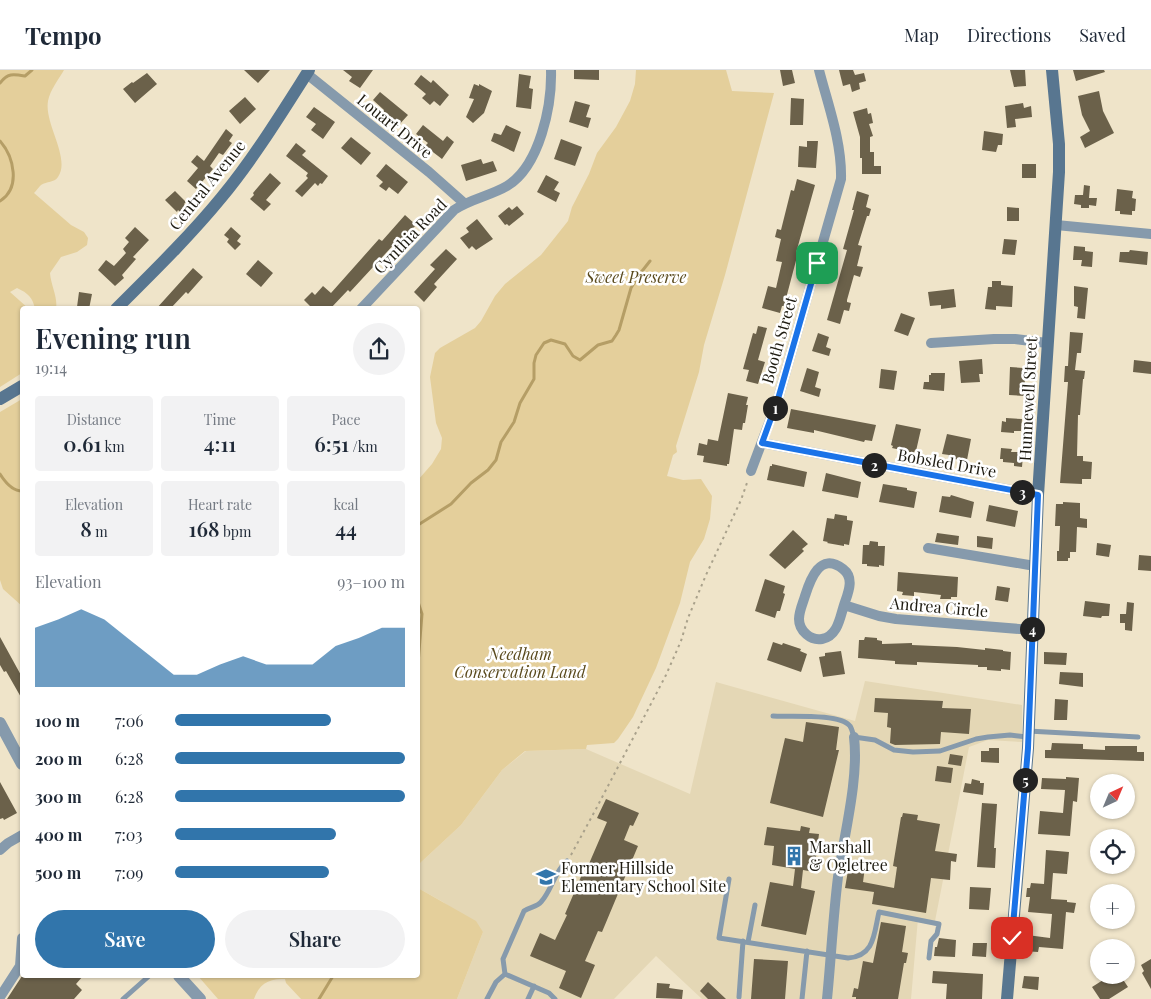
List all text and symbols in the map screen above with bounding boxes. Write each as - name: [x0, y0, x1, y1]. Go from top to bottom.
- text: Tempo: [25, 19, 102, 51]
- text: Map: [904, 23, 939, 47]
- text: Directions: [967, 23, 1051, 47]
- text: Saved: [1079, 23, 1126, 47]
- street label: Louart Drive: [353, 89, 437, 162]
- street label: Central Avenue: [164, 135, 249, 234]
- street label: Cynthia Road: [369, 194, 451, 278]
- pin: [796, 242, 838, 284]
- icon: arrive: [803, 249, 831, 277]
- park label: Sweet Preserve: [585, 266, 687, 287]
- street label: Booth Street: [756, 294, 801, 386]
- text: Evening run: [35, 319, 191, 356]
- button: share: [353, 323, 405, 375]
- street label: Hunnewell Street: [1014, 336, 1041, 462]
- text: 19:14: [35, 357, 67, 378]
- pin: 1: [762, 396, 788, 420]
- text: 1: [773, 399, 778, 418]
- text: Distance: [67, 410, 121, 429]
- text: Time: [204, 410, 236, 429]
- text: Pace: [332, 410, 360, 429]
- text: 0.61: [63, 429, 102, 457]
- text: 4:11: [204, 429, 236, 457]
- text: 6:51: [314, 429, 349, 457]
- text: km: [102, 437, 125, 456]
- text: /km: [349, 437, 378, 456]
- street label: Bobsled Drive: [896, 443, 998, 482]
- pin: 2: [862, 452, 886, 478]
- text: 2: [871, 456, 878, 475]
- pin: 3: [1010, 480, 1034, 504]
- text: 3: [1019, 483, 1026, 502]
- text: Elevation: [65, 495, 123, 514]
- text: Heart rate: [188, 495, 252, 514]
- text: kcal: [333, 495, 359, 514]
- text: 8: [80, 514, 92, 542]
- text: 168: [189, 514, 220, 542]
- text: 44: [335, 514, 357, 542]
- text: m: [92, 522, 108, 541]
- text: bpm: [220, 522, 251, 541]
- text: Elevation: [35, 571, 102, 592]
- text: 93–100 m: [337, 571, 405, 592]
- street label: Andrea Circle: [888, 592, 989, 621]
- pin: 4: [1020, 616, 1044, 642]
- text: 4: [1029, 620, 1036, 639]
- park label: Needham Conservation Land: [454, 643, 587, 682]
- text: 100 m: [35, 710, 80, 731]
- text: 7:06: [115, 710, 144, 731]
- text: 200 m: [35, 748, 82, 769]
- text: 6:28: [115, 748, 144, 769]
- pin: 5: [1012, 768, 1038, 792]
- text: 5: [1022, 771, 1029, 790]
- north arrow: [1090, 774, 1135, 819]
- map controls: [1090, 774, 1135, 984]
- text: 300 m: [35, 786, 82, 807]
- text: 6:28: [115, 786, 144, 807]
- text: 400 m: [35, 824, 82, 845]
- text: 7:03: [115, 824, 143, 845]
- button: locate: [1090, 829, 1135, 874]
- place label: Marshall & Ogletree: [809, 836, 888, 875]
- building icon: Marshall & Ogletree: [783, 845, 805, 867]
- place label: Former Hillside Elementary School Site: [561, 857, 726, 896]
- text: 500 m: [35, 862, 81, 883]
- text: 7:09: [115, 862, 144, 883]
- school or university icon: Former Hillside Elementary School Site: [535, 866, 557, 888]
- button: +: [1090, 884, 1135, 929]
- button: Save: [35, 910, 215, 968]
- button: Share: [225, 910, 405, 968]
- pin: [991, 917, 1033, 959]
- icon: check: [998, 924, 1026, 952]
- button: −: [1090, 939, 1135, 984]

